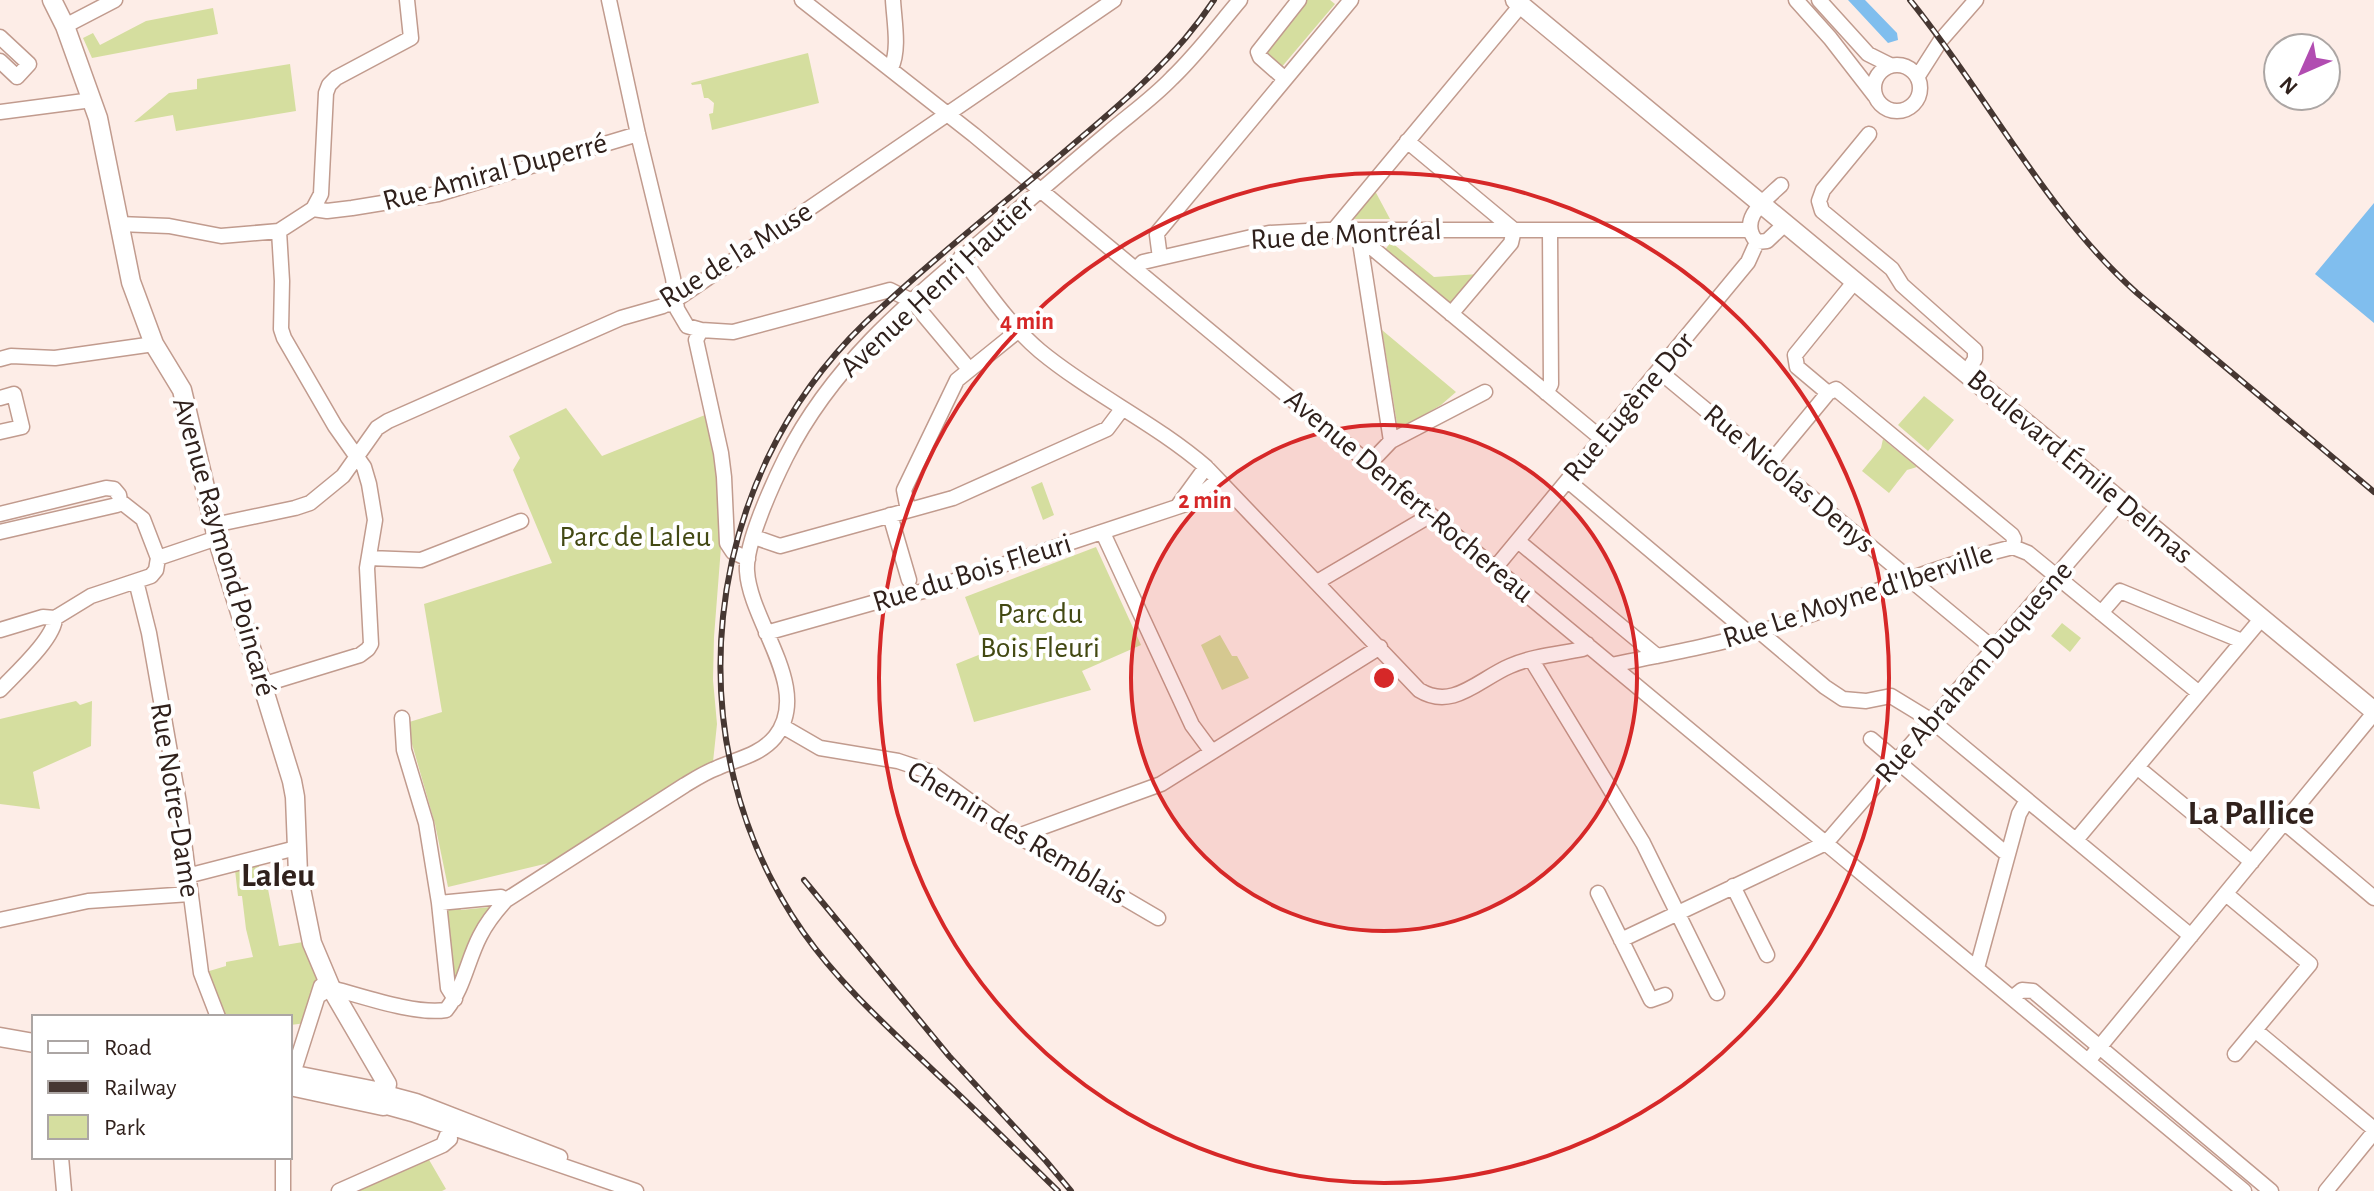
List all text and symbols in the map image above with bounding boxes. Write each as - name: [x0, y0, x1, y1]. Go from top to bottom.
- north arrow: [2262, 32, 2342, 112]
- text: N: [2275, 72, 2302, 99]
- street label: Rue Amiral Duperré: [380, 128, 610, 216]
- street label: Avenue Henri Hautier: [834, 189, 1040, 383]
- street label: Rue de la Muse: [654, 196, 818, 314]
- street label: Rue de Montréal: [1249, 215, 1443, 255]
- text: 4 min: [1000, 310, 1054, 334]
- street label: Rue Eugène Dor: [1558, 326, 1700, 488]
- street label: Boulevard Émile Delmas: [1962, 363, 2200, 570]
- street label: Avenue Denfert-Rochereau: [1279, 384, 1539, 608]
- street label: Avenue Raymond Poincaré: [167, 394, 281, 700]
- street label: Rue Nicolas Denys: [1698, 399, 1880, 559]
- text: 2 min: [1178, 489, 1232, 513]
- park label: Parc de Laleu: [559, 522, 711, 552]
- street label: Rue du Bois Fleuri: [869, 529, 1075, 617]
- street label: Rue Le Moyne d'Iberville: [1719, 538, 1997, 654]
- street label: Rue Abraham Duquesne: [1870, 555, 2078, 789]
- park label: Parc du Bois Fleuri: [980, 599, 1100, 663]
- centre of rings: [1370, 664, 1398, 692]
- street label: Rue Notre-Dame: [145, 700, 205, 900]
- street label: Chemin des Remblais: [902, 756, 1132, 910]
- district label: La Pallice: [2188, 797, 2314, 831]
- district label: Laleu: [241, 859, 315, 893]
- legend: [32, 1015, 292, 1159]
- text: Road: [104, 1036, 152, 1060]
- text: Railway: [104, 1076, 176, 1100]
- text: Park: [104, 1116, 145, 1140]

